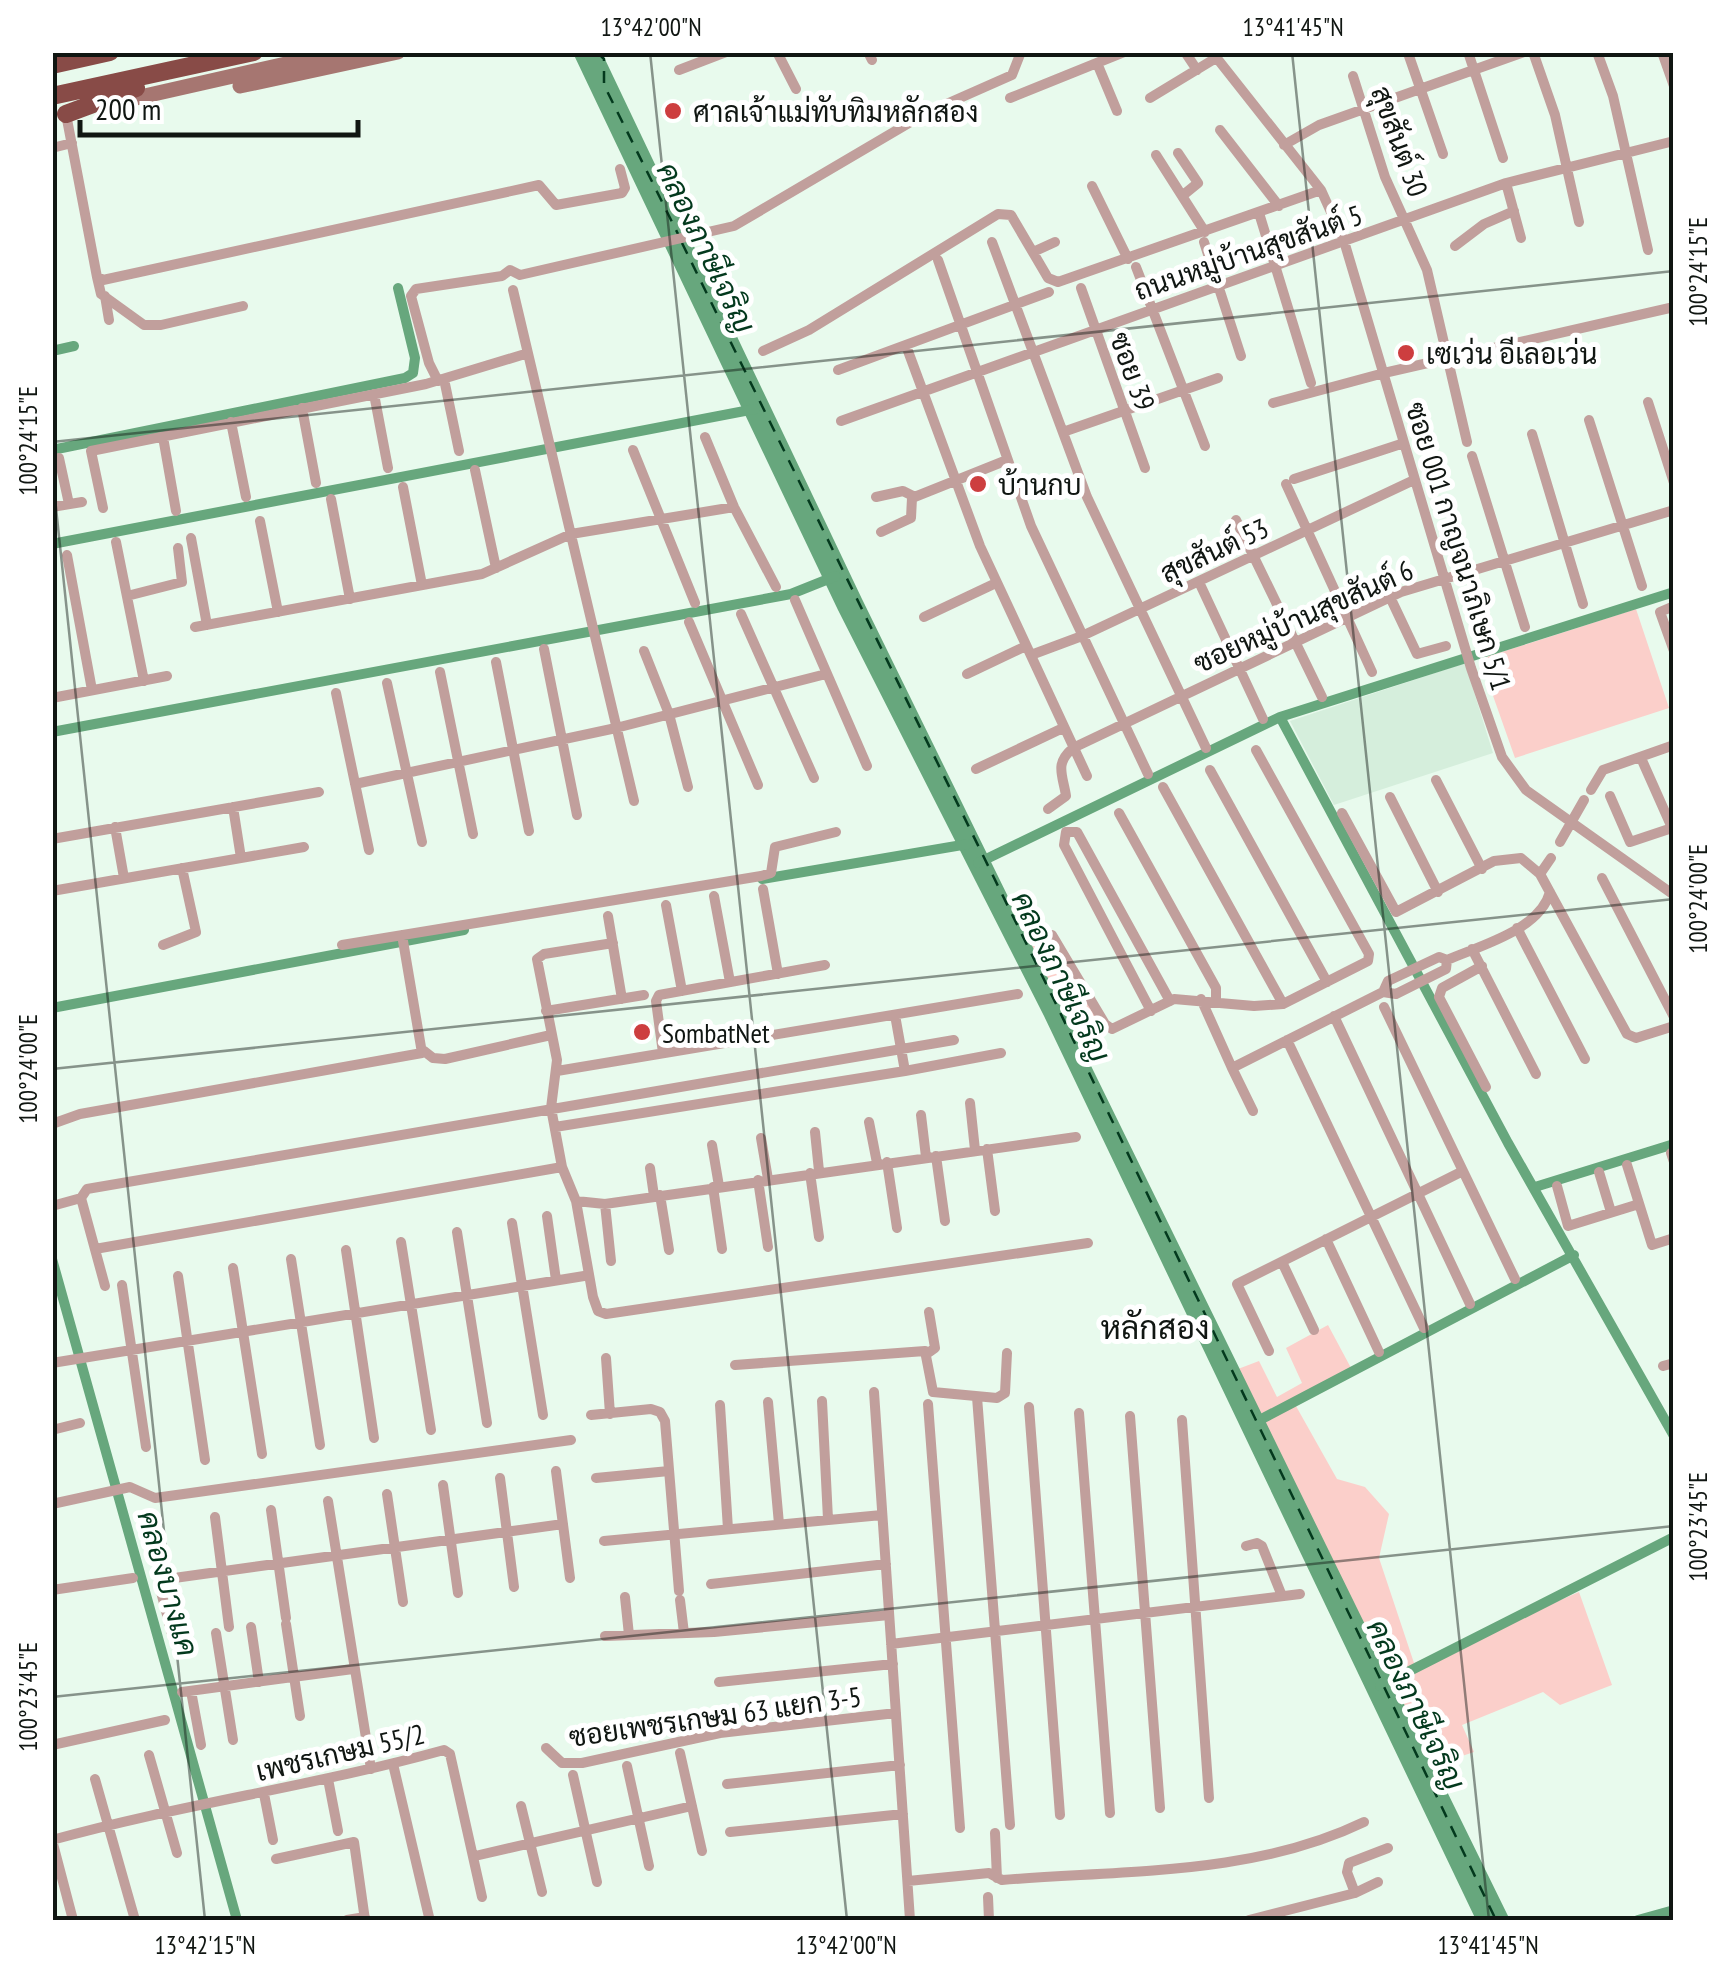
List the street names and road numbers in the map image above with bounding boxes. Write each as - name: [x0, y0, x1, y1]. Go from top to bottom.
- street label: สุขสันต์ 30: [1361, 81, 1437, 202]
- street label: ถนนหมู่บ้านสุขสันต์ 5: [1129, 196, 1368, 310]
- street label: ซอย 39: [1102, 327, 1164, 415]
- street label: ซอย 001 กาญจนาภิเษก 5/1: [1397, 397, 1521, 695]
- street label: สุขสันต์ 53: [1154, 509, 1275, 593]
- street label: ซอยหมู่บ้านสุขสันต์ 6: [1187, 551, 1419, 683]
- street label: ซอยเพชรเกษม 63 แยก 3-5: [566, 1677, 864, 1755]
- street label: เพชรเกษม 55/2: [252, 1715, 428, 1789]

